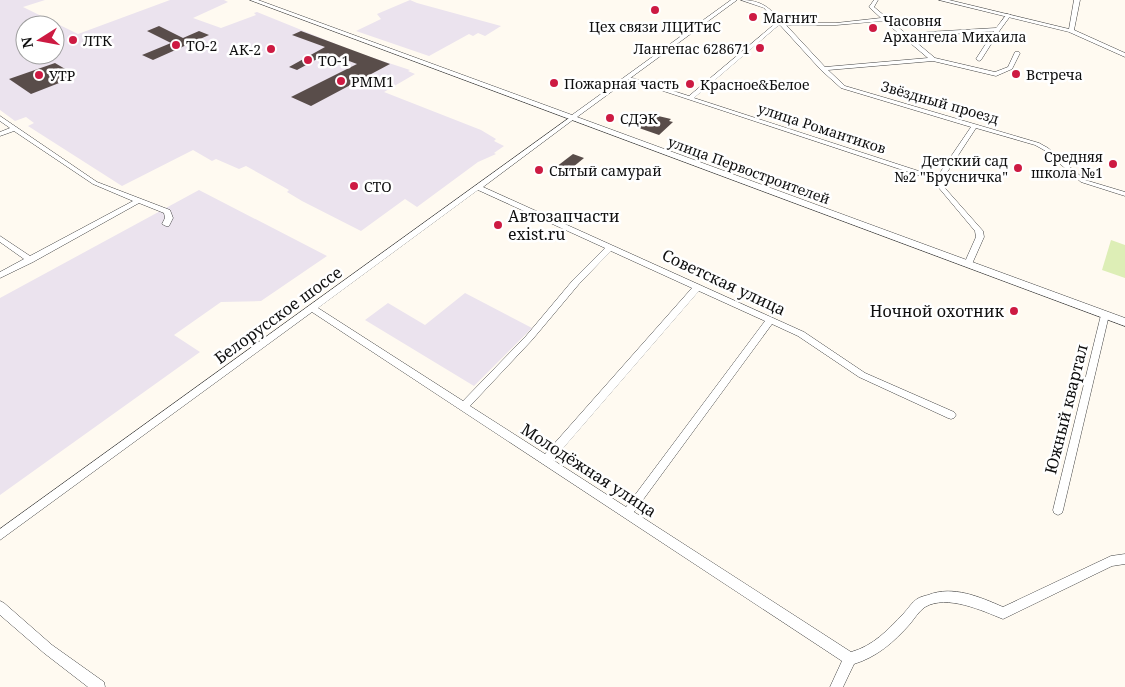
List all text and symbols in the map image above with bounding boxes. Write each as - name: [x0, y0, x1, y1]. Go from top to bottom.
- marker: Цех связи ЛЦИТиС: [649, 4, 661, 16]
- place label: Магнит: [763, 8, 818, 27]
- marker: Магнит: [747, 11, 759, 23]
- place label: Часовня Архангела Михаила: [883, 11, 1026, 46]
- north arrow: [15, 15, 65, 65]
- place label: Цех связи ЛЦИТиС: [589, 17, 721, 36]
- marker: Часовня Архангела Михаила: [867, 22, 879, 34]
- place label: ЛТК: [83, 31, 112, 50]
- marker: ЛТК: [67, 34, 79, 46]
- text: N: [16, 35, 37, 50]
- place label: ТО-2: [186, 36, 217, 55]
- marker: ТО-2: [170, 39, 182, 51]
- place label: Лангепас 628671: [634, 39, 750, 58]
- place label: АК-2: [229, 40, 261, 59]
- marker: Лангепас 628671: [754, 42, 766, 54]
- marker: АК-2: [265, 43, 277, 55]
- place label: ТО-1: [318, 51, 349, 70]
- marker: ТО-1: [302, 54, 314, 66]
- place label: Встреча: [1026, 65, 1083, 84]
- place label: УТР: [49, 66, 75, 85]
- marker: Встреча: [1010, 68, 1022, 80]
- marker: УТР: [33, 69, 45, 81]
- place label: РММ1: [351, 72, 394, 91]
- place label: Пожарная часть: [564, 74, 679, 93]
- marker: РММ1: [335, 75, 347, 87]
- place label: Красное&Белое: [700, 75, 809, 94]
- street label: Звёздный проезд: [879, 76, 1002, 128]
- marker: Пожарная часть: [548, 77, 560, 89]
- marker: Красное&Белое: [684, 78, 696, 90]
- street label: улица Романтиков: [756, 98, 889, 158]
- place label: СДЭК: [620, 109, 658, 128]
- marker: СДЭК: [604, 112, 616, 124]
- street label: улица Первостроителей: [665, 132, 833, 208]
- place label: Средняя школа №1: [1031, 147, 1103, 182]
- place label: Детский сад №2 "Брусничка": [894, 151, 1008, 186]
- marker: Средняя школа №1: [1107, 158, 1119, 170]
- place label: Сытый самурай: [549, 161, 662, 180]
- marker: Детский сад №2 "Брусничка": [1012, 162, 1024, 174]
- marker: Сытый самурай: [533, 164, 545, 176]
- place label: СТО: [364, 177, 392, 196]
- marker: СТО: [348, 180, 360, 192]
- place label: Автозапчасти exist.ru: [508, 205, 620, 245]
- marker: Автозапчасти exist.ru: [492, 219, 504, 231]
- street label: Советская улица: [659, 244, 789, 320]
- street label: Белорусское шоссе: [210, 261, 346, 369]
- place label: Ночной охотник: [870, 300, 1005, 322]
- marker: Ночной охотник: [1008, 305, 1020, 317]
- street label: Южный квартал: [1039, 342, 1093, 476]
- street label: Молодёжная улица: [517, 418, 661, 522]

